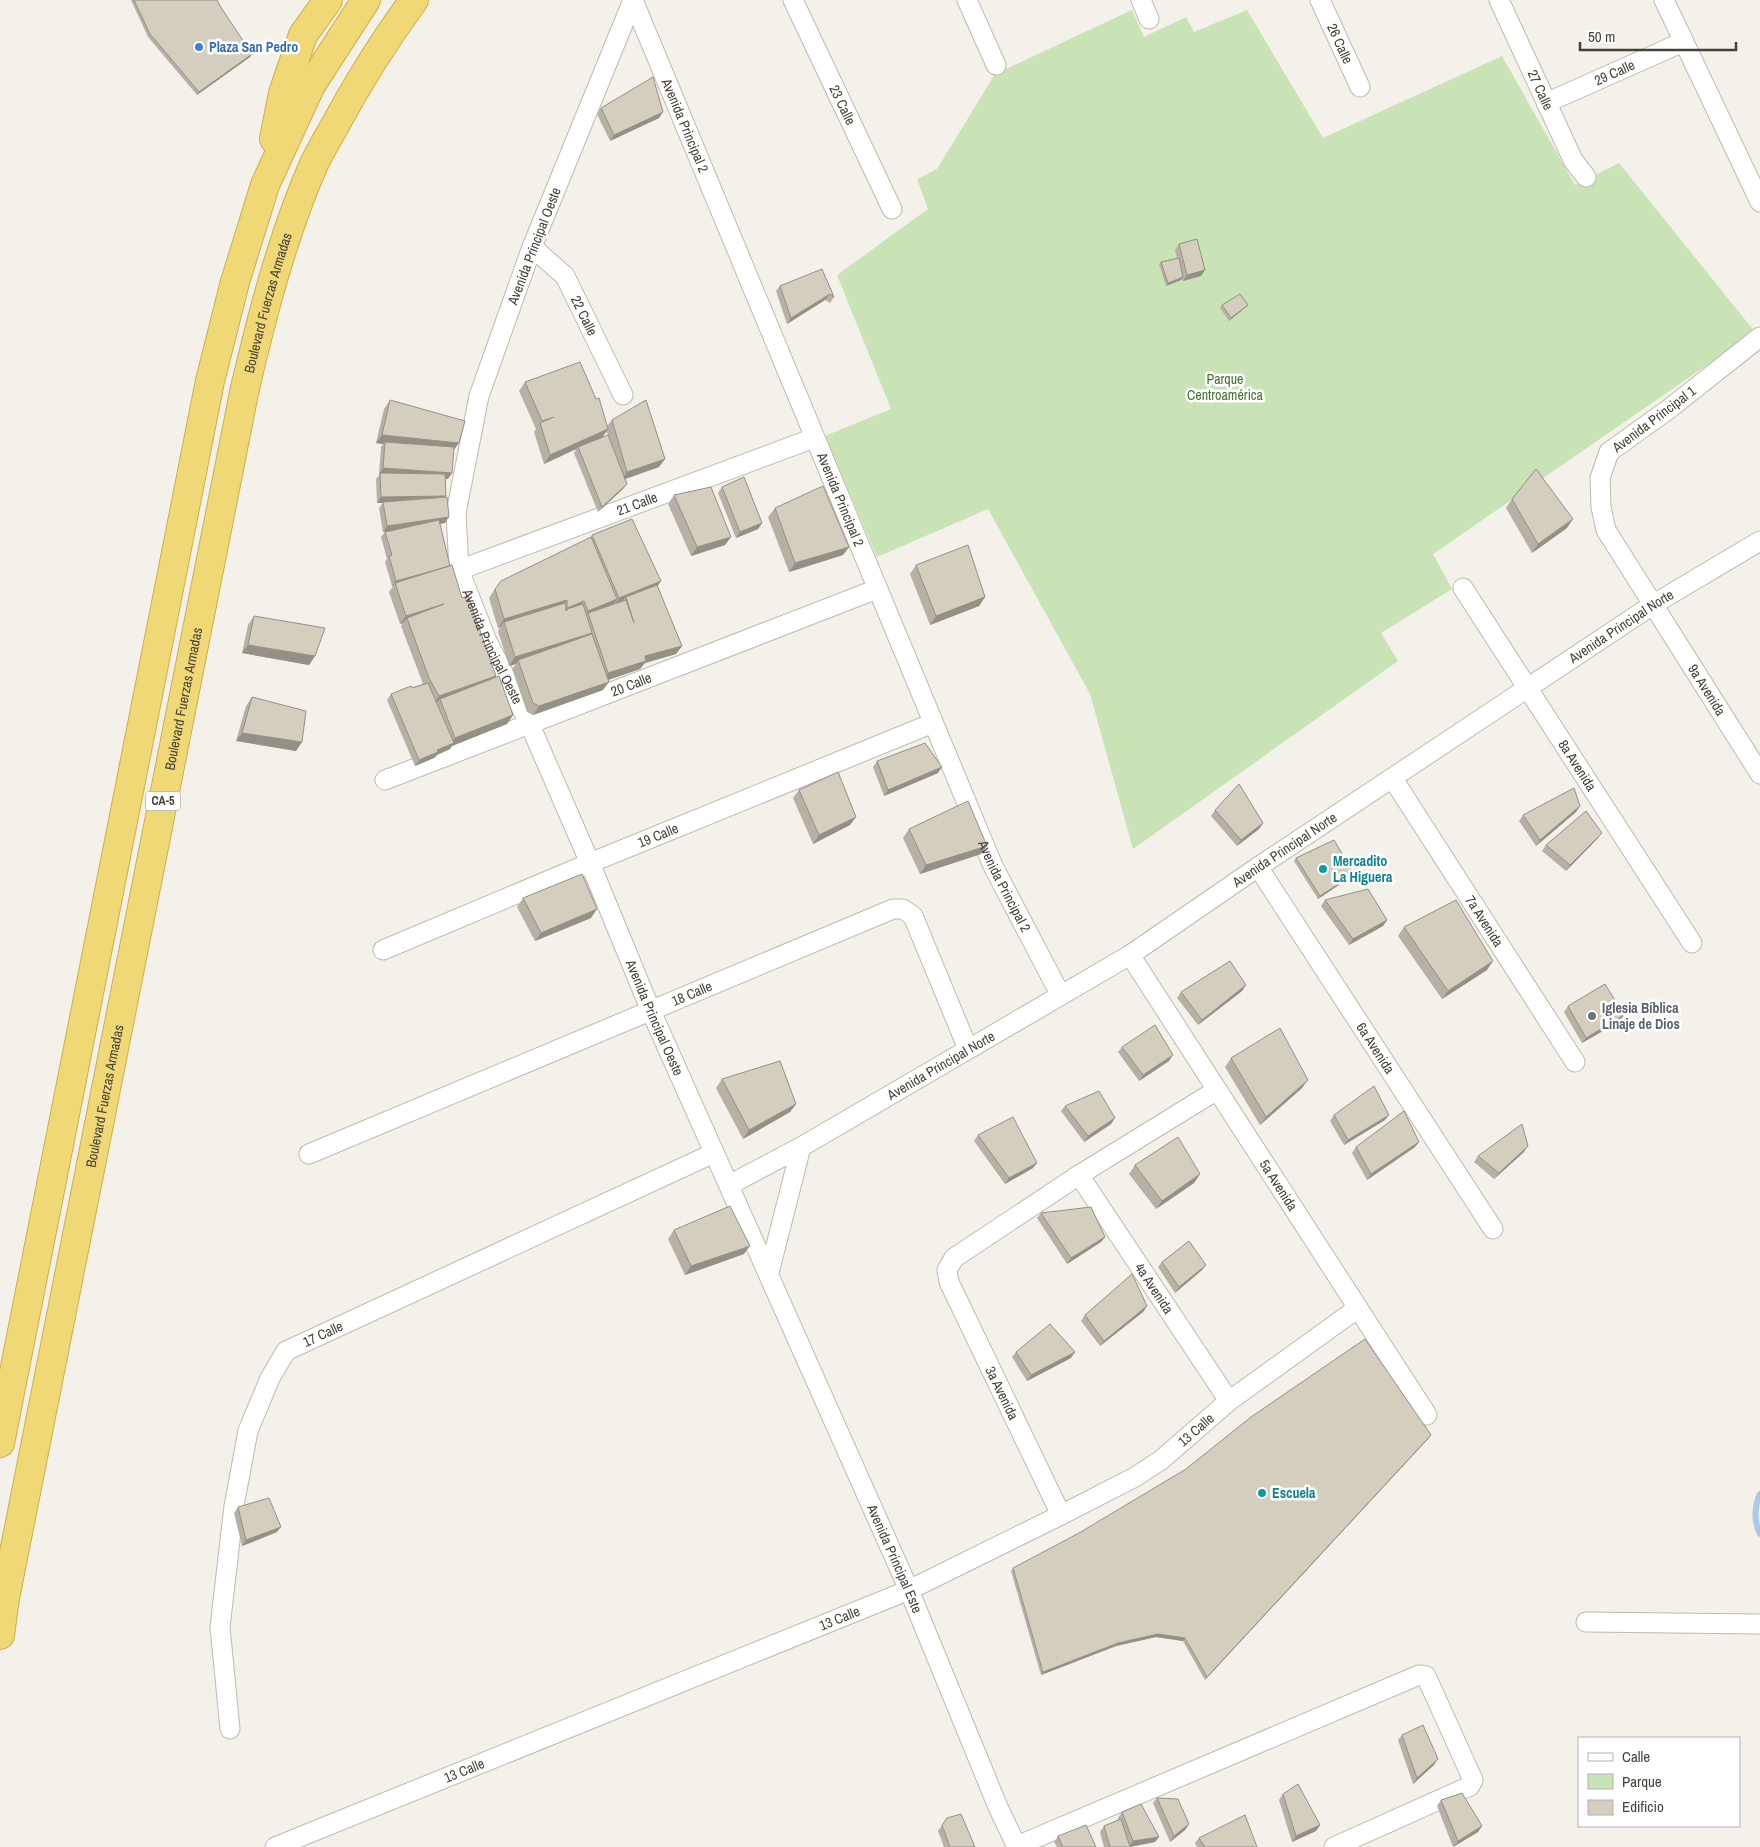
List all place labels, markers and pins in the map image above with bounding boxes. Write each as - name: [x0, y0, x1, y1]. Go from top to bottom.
- place label: Plaza San Pedro: [209, 38, 298, 56]
- marker: Plaza San Pedro: [193, 41, 205, 53]
- place label: Mercadito La Higuera: [1333, 852, 1393, 886]
- marker: Mercadito La Higuera: [1317, 863, 1329, 875]
- place label: Iglesia Bíblica Linaje de Dios: [1602, 999, 1680, 1033]
- marker: Iglesia Bíblica Linaje de Dios: [1586, 1010, 1598, 1022]
- place label: Escuela: [1272, 1484, 1316, 1502]
- marker: Escuela: [1256, 1487, 1268, 1499]

